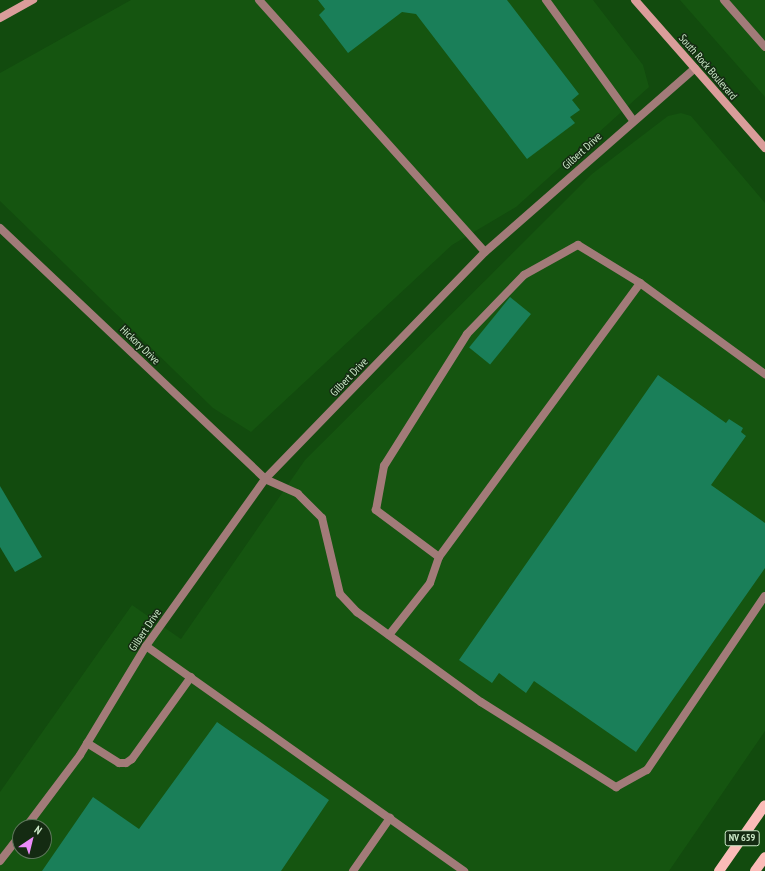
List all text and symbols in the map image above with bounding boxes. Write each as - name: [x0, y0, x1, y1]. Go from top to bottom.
- street label: South Rock Boulevard: [676, 31, 740, 103]
- street label: Gilbert Drive: [560, 130, 604, 172]
- street label: Hickory Drive: [117, 323, 163, 367]
- street label: Gilbert Drive: [327, 355, 371, 399]
- street label: Gilbert Drive: [126, 606, 164, 654]
- north arrow: [12, 819, 52, 859]
- text: N: [32, 823, 45, 837]
- road number: NV 659: [724, 830, 760, 846]

